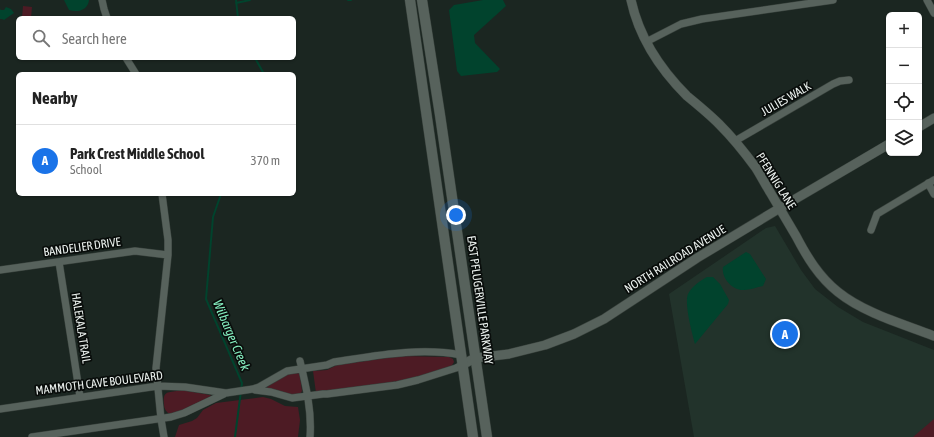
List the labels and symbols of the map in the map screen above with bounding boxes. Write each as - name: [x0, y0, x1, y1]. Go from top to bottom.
- street label: JULIES WALK: [759, 79, 814, 119]
- street label: PFENNIG LANE: [753, 150, 799, 212]
- your location: [446, 205, 466, 225]
- street label: NORTH RAILROAD AVENUE: [622, 222, 728, 296]
- street label: BANDELIER DRIVE: [43, 235, 121, 259]
- street label: EAST PFLUGERVILLE PARKWAY: [464, 235, 496, 366]
- street label: HALEKALA TRAIL: [69, 292, 94, 365]
- water label: Wilbarger Creek: [210, 298, 253, 373]
- pin: A: [772, 319, 798, 349]
- street label: MAMMOTH CAVE BOULEVARD: [35, 368, 164, 398]

